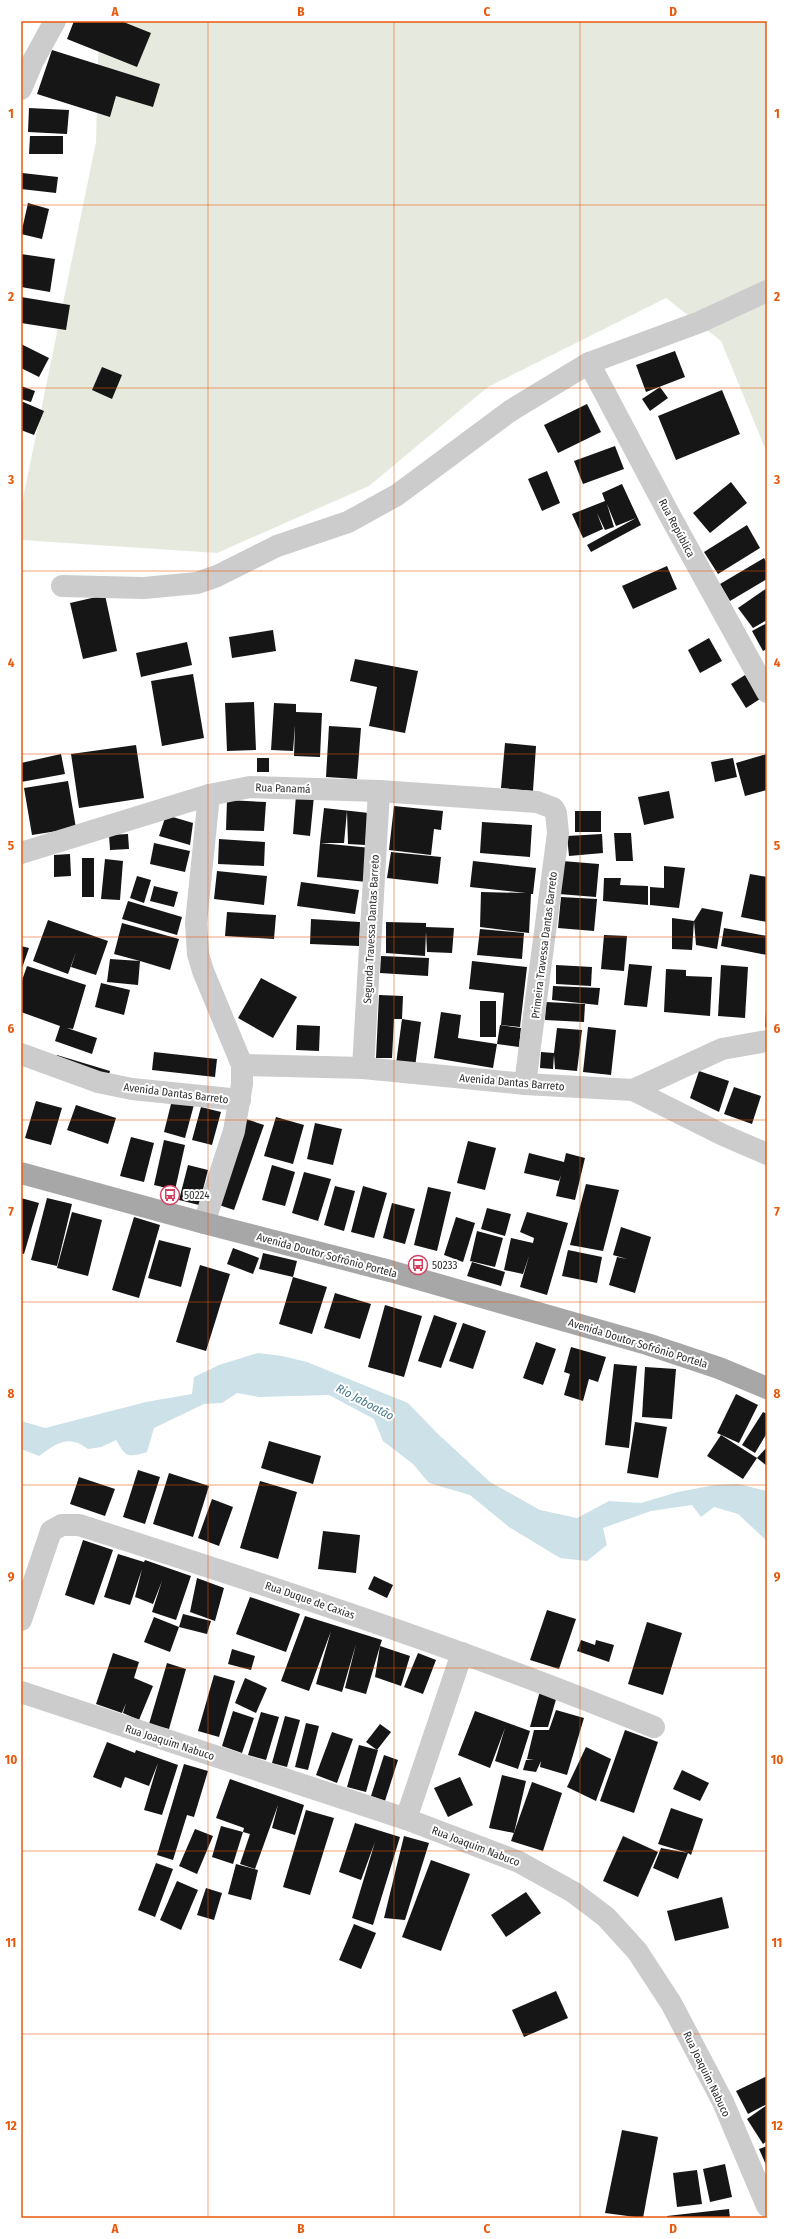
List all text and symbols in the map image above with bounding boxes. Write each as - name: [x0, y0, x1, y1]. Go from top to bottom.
- text: A: [110, 4, 119, 19]
- text: B: [297, 4, 305, 19]
- text: C: [484, 4, 491, 19]
- text: D: [669, 4, 677, 19]
- text: 1: [8, 106, 14, 121]
- text: 1: [774, 106, 780, 121]
- text: 2: [7, 289, 14, 304]
- text: 2: [773, 289, 780, 304]
- text: 3: [7, 472, 14, 487]
- text: 3: [773, 472, 780, 487]
- street label: Rua República: [656, 497, 697, 560]
- text: 4: [8, 655, 15, 670]
- text: 4: [774, 655, 781, 670]
- street label: Rua Panamá: [255, 781, 311, 796]
- text: 5: [8, 838, 14, 853]
- text: 5: [774, 838, 780, 853]
- street label: Segunda Travessa Dantas Barreto: [361, 854, 382, 1004]
- street label: Primeira Travessa Dantas Barreto: [529, 870, 560, 1019]
- text: 6: [8, 1021, 15, 1036]
- text: 6: [774, 1021, 781, 1036]
- street label: Avenida Dantas Barreto: [459, 1071, 565, 1094]
- street label: Avenida Dantas Barreto: [123, 1081, 229, 1106]
- bus stop icon: 50224: [159, 1184, 181, 1206]
- place label: 50224: [184, 1189, 210, 1202]
- text: 7: [8, 1204, 14, 1219]
- text: 7: [774, 1204, 780, 1219]
- street label: Avenida Doutor Sofrônio Portela: [255, 1230, 399, 1281]
- bus stop icon: 50233: [407, 1254, 429, 1276]
- place label: 50233: [432, 1259, 457, 1272]
- street label: Avenida Doutor Sofrônio Portela: [567, 1316, 709, 1371]
- water label: Rio Jaboatão: [334, 1381, 396, 1423]
- text: 8: [8, 1386, 15, 1401]
- text: 8: [774, 1386, 781, 1401]
- text: 9: [8, 1569, 15, 1584]
- text: 9: [774, 1569, 781, 1584]
- street label: Rua Duque de Caxias: [263, 1579, 357, 1622]
- street label: Rua Joaquim Nabuco: [124, 1722, 216, 1763]
- text: 10: [5, 1752, 17, 1767]
- text: 10: [771, 1752, 783, 1767]
- street label: Rua Joaquim Nabuco: [430, 1824, 522, 1869]
- text: 11: [6, 1935, 16, 1950]
- text: 11: [772, 1935, 782, 1950]
- street label: Rua Joaquim Nabuco: [680, 2029, 733, 2119]
- text: 12: [5, 2118, 17, 2133]
- text: 12: [771, 2118, 783, 2133]
- text: A: [110, 2221, 119, 2236]
- text: B: [297, 2221, 305, 2236]
- text: C: [484, 2221, 491, 2236]
- text: D: [669, 2221, 677, 2236]

